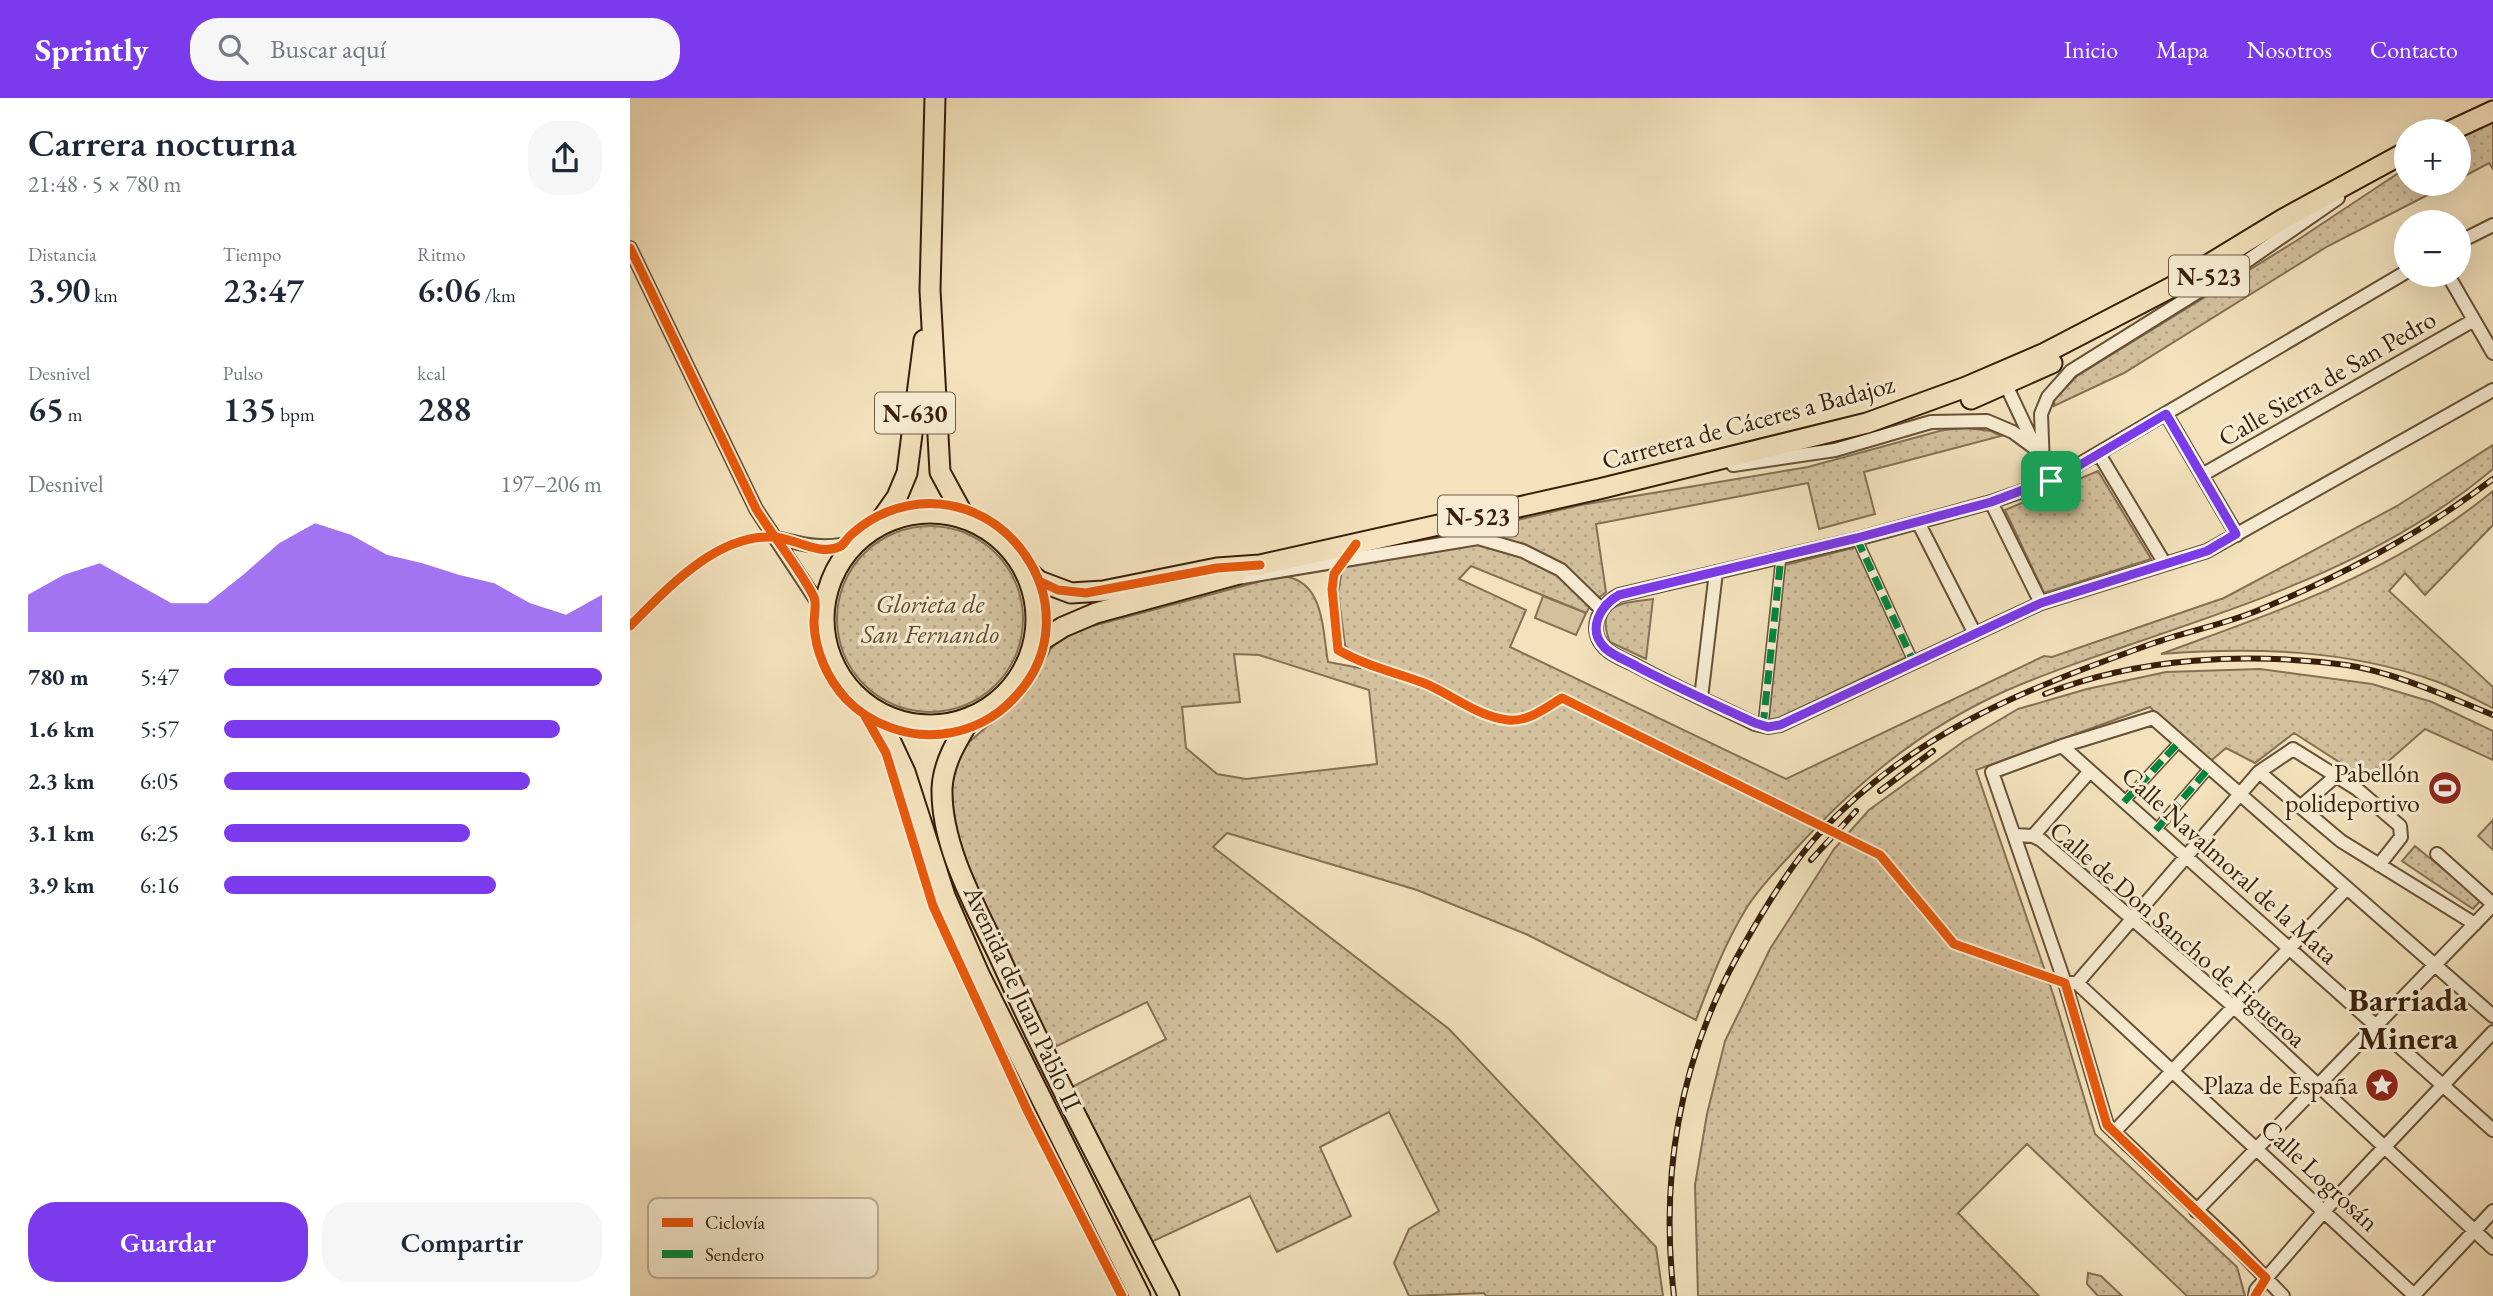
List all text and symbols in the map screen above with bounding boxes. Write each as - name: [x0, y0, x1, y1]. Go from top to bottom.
- search box: [190, 18, 680, 81]
- text: Sprintly: [35, 28, 148, 71]
- icon: search: [214, 30, 252, 68]
- text: Buscar aquí: [270, 32, 386, 66]
- text: Inicio: [2064, 34, 2118, 65]
- text: Mapa: [2156, 34, 2208, 65]
- text: Nosotros: [2246, 34, 2332, 65]
- text: Contacto: [2370, 34, 2458, 65]
- text: Carrera nocturna: [28, 118, 297, 167]
- map controls: [2394, 119, 2471, 287]
- button: +: [2394, 119, 2471, 196]
- button: share: [528, 121, 602, 195]
- text: 21:48 · 5 × 780 m: [28, 169, 181, 199]
- button: −: [2394, 210, 2471, 287]
- text: Distancia: [28, 242, 97, 267]
- text: Tiempo: [223, 242, 282, 267]
- text: Ritmo: [417, 242, 466, 267]
- road number: N-523: [2169, 256, 2249, 296]
- text: 3.90: [28, 267, 90, 312]
- text: 23:47: [223, 267, 304, 312]
- text: 6:06: [417, 267, 481, 312]
- text: km: [90, 283, 118, 308]
- text: /km: [481, 283, 516, 308]
- street label: Calle Sierra de San Pedro: [2212, 302, 2442, 454]
- text: Desnivel: [28, 361, 90, 386]
- text: Pulso: [223, 361, 263, 386]
- text: kcal: [417, 361, 446, 386]
- street label: Carretera de Cáceres a Badajoz: [1598, 367, 1898, 477]
- text: 65: [28, 386, 64, 431]
- text: 135: [223, 386, 277, 431]
- text: 288: [417, 386, 471, 431]
- road number: N-630: [875, 392, 955, 434]
- text: m: [64, 402, 83, 427]
- text: bpm: [277, 402, 315, 427]
- pin: [2021, 451, 2081, 511]
- icon: arrive: [2032, 462, 2070, 500]
- text: Desnivel: [28, 469, 104, 499]
- text: 197–206 m: [501, 469, 602, 499]
- road number: N-523: [1438, 496, 1518, 536]
- park label: Glorieta de San Fernando: [860, 587, 999, 651]
- text: 780 m: [28, 662, 89, 692]
- text: 5:47: [140, 662, 179, 692]
- text: 1.6 km: [28, 714, 95, 744]
- text: 5:57: [140, 714, 179, 744]
- place label: Pabellón polideportivo: [2285, 756, 2420, 820]
- street label: Calle Navalmoral de la Mata: [2114, 759, 2346, 972]
- text: 2.3 km: [28, 766, 95, 796]
- text: 6:05: [140, 766, 179, 796]
- sports icon: Pabellón polideportivo: [2426, 769, 2464, 807]
- street label: Calle de Don Sancho de Figueroa: [2042, 813, 2314, 1055]
- text: 3.1 km: [28, 818, 95, 848]
- text: 6:25: [140, 818, 179, 848]
- text: 3.9 km: [28, 870, 95, 900]
- text: 6:16: [140, 870, 179, 900]
- street label: Avenida de Juan Pablo II: [955, 879, 1090, 1116]
- district label: Barriada Minera: [2348, 978, 2468, 1059]
- place icon: Plaza de España: [2363, 1066, 2401, 1104]
- place label: Plaza de España: [2203, 1068, 2359, 1102]
- street label: Calle Logrosán: [2254, 1111, 2387, 1239]
- legend: [648, 1198, 878, 1278]
- button: Guardar: [28, 1202, 308, 1282]
- button: Compartir: [322, 1202, 602, 1282]
- text: Ciclovía: [705, 1210, 766, 1235]
- text: Sendero: [705, 1242, 764, 1267]

